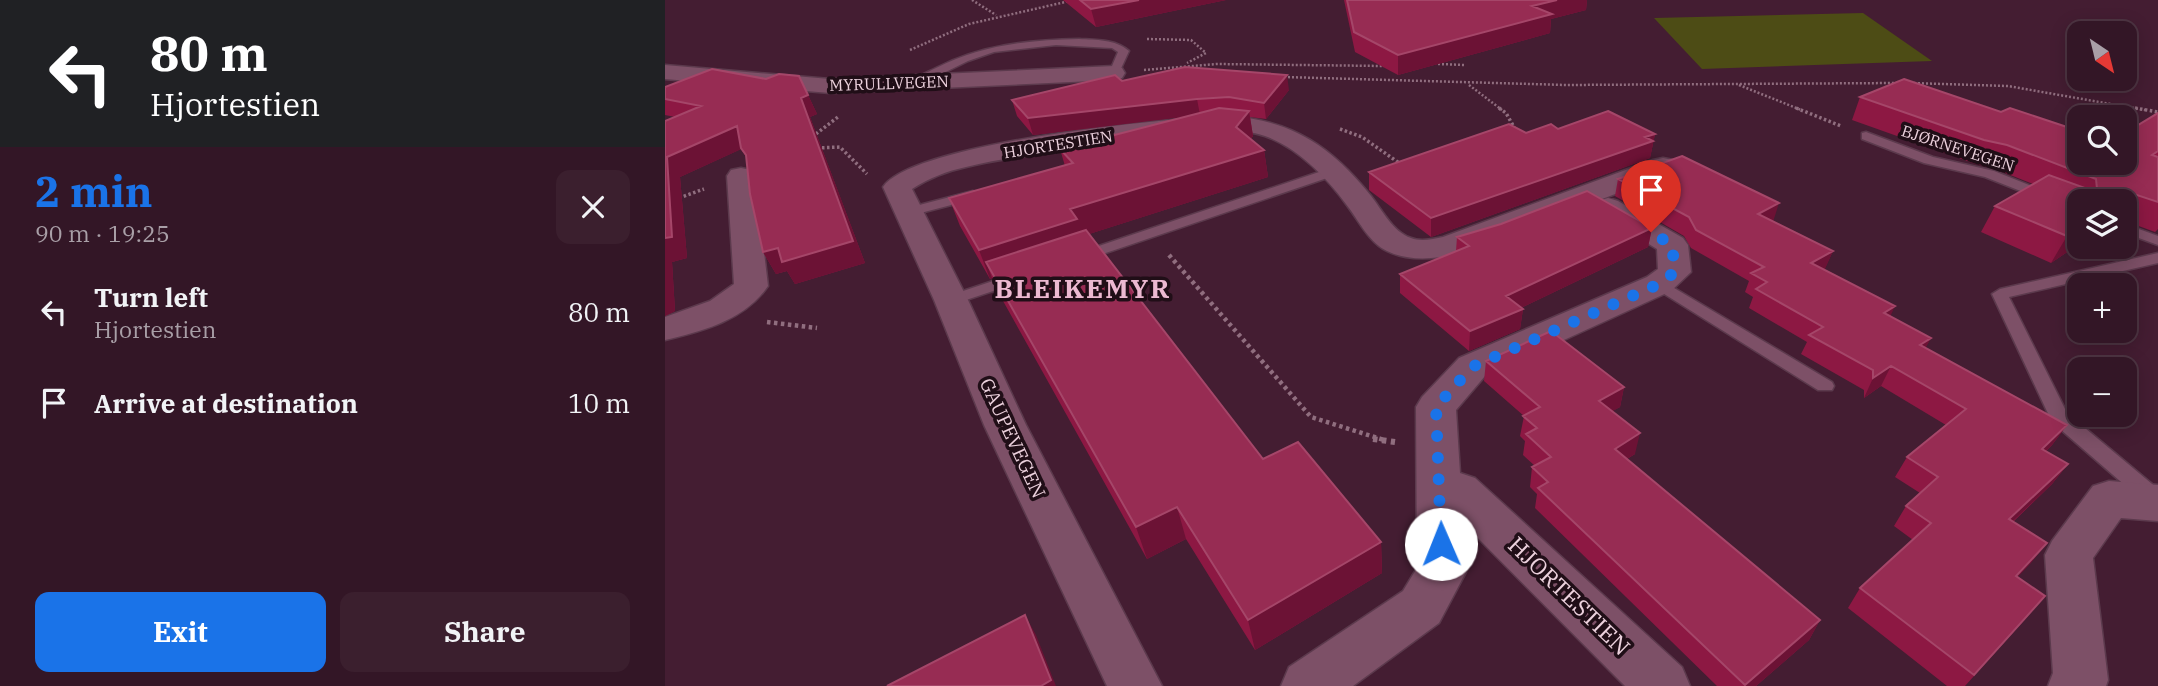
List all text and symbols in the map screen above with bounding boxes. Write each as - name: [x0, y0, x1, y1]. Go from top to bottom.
- text: 80 m: [150, 21, 268, 84]
- north arrow: [2067, 21, 2137, 91]
- map controls: [2067, 21, 2137, 427]
- icon: left: [35, 28, 126, 119]
- street label: MYRULLVEGEN: [829, 71, 949, 95]
- text: Hjortestien: [150, 83, 320, 125]
- button: search: [2067, 105, 2137, 175]
- street label: BJØRNEVEGEN: [1899, 120, 2017, 176]
- street label: HJORTESTIEN: [1002, 125, 1114, 163]
- pin: [1621, 160, 1681, 232]
- text: 2 min: [35, 164, 153, 219]
- button: close: [556, 170, 630, 244]
- icon: arrive: [1632, 171, 1670, 209]
- button: layers: [2067, 189, 2137, 259]
- text: 90 m · 19:25: [35, 218, 170, 248]
- district label: BLEIKEMYR: [995, 271, 1171, 305]
- button: +: [2067, 273, 2137, 343]
- text: Turn left: [94, 280, 208, 314]
- icon: left: [35, 293, 73, 331]
- text: 80 m: [568, 295, 630, 329]
- text: Hjortestien: [94, 314, 216, 344]
- button: −: [2067, 357, 2137, 427]
- street label: GAUPEVEGEN: [975, 374, 1051, 502]
- icon: arrive: [35, 384, 73, 422]
- text: Arrive at destination: [94, 386, 358, 420]
- text: 10 m: [568, 386, 630, 420]
- position arrow: [1404, 507, 1478, 581]
- street label: HJORTESTIEN: [1502, 529, 1637, 661]
- button: Exit: [35, 592, 326, 672]
- button: Share: [340, 592, 630, 672]

